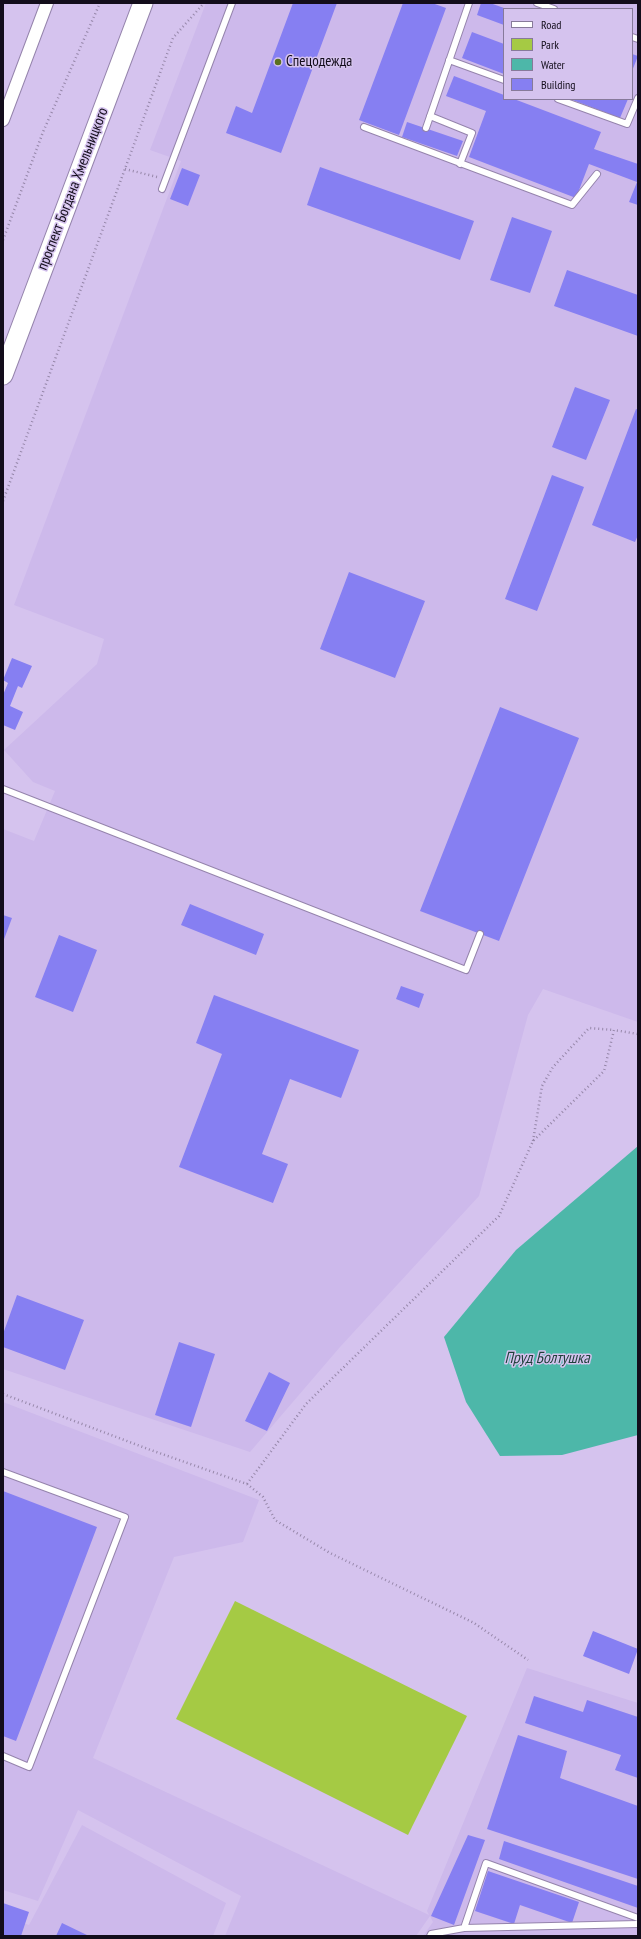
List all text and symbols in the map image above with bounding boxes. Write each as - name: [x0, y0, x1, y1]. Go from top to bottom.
- legend: [503, 8, 633, 100]
- text: Road: [541, 17, 561, 32]
- text: Park: [541, 37, 559, 52]
- place label: Спецодежда: [286, 53, 352, 71]
- marker: Спецодежда: [273, 57, 283, 67]
- text: Water: [541, 57, 565, 72]
- text: Building: [541, 77, 576, 92]
- street label: проспект Богдана Хмельницкого: [34, 105, 112, 273]
- water label: Пруд Болтушка: [504, 1348, 590, 1368]

